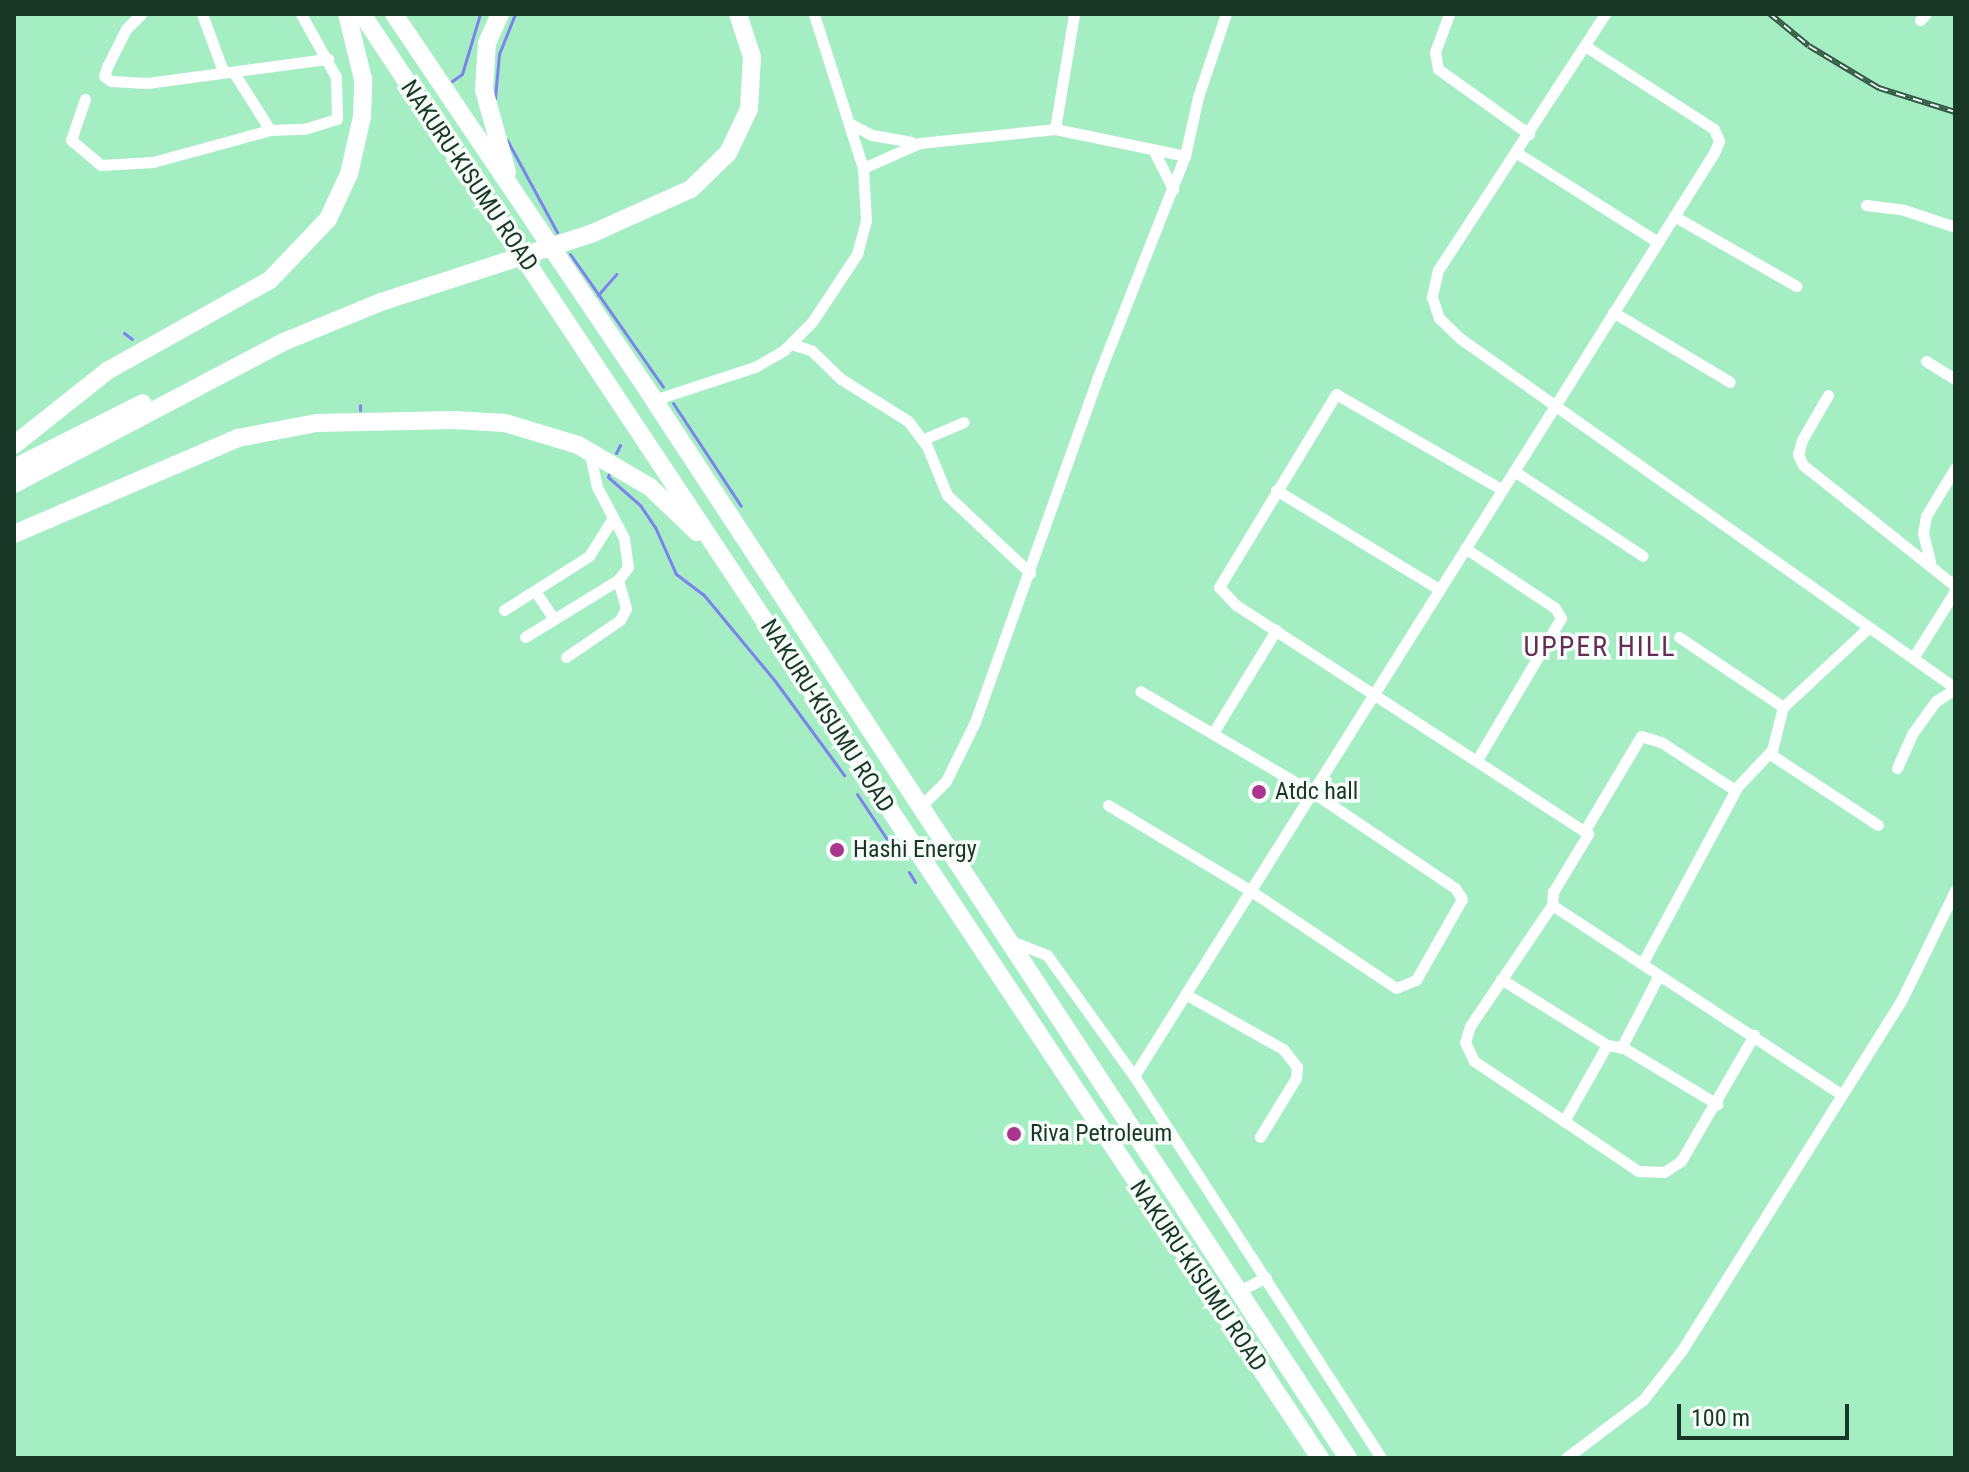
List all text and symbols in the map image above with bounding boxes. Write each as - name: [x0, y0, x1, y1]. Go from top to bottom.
- street label: NAKURU-KISUMU ROAD: [394, 75, 544, 277]
- street label: NAKURU-KISUMU ROAD: [754, 614, 900, 818]
- district label: UPPER HILL: [1524, 630, 1676, 664]
- place label: Atdc hall: [1275, 778, 1358, 806]
- marker: Atdc hall: [1250, 783, 1268, 801]
- place label: Hashi Energy: [853, 836, 977, 864]
- marker: Hashi Energy: [828, 841, 846, 859]
- place label: Riva Petroleum: [1030, 1120, 1172, 1148]
- marker: Riva Petroleum: [1005, 1125, 1023, 1143]
- street label: NAKURU-KISUMU ROAD: [1123, 1175, 1273, 1377]
- scale bar: [1681, 1388, 1853, 1438]
- text: 100 m: [1691, 1404, 1750, 1432]

